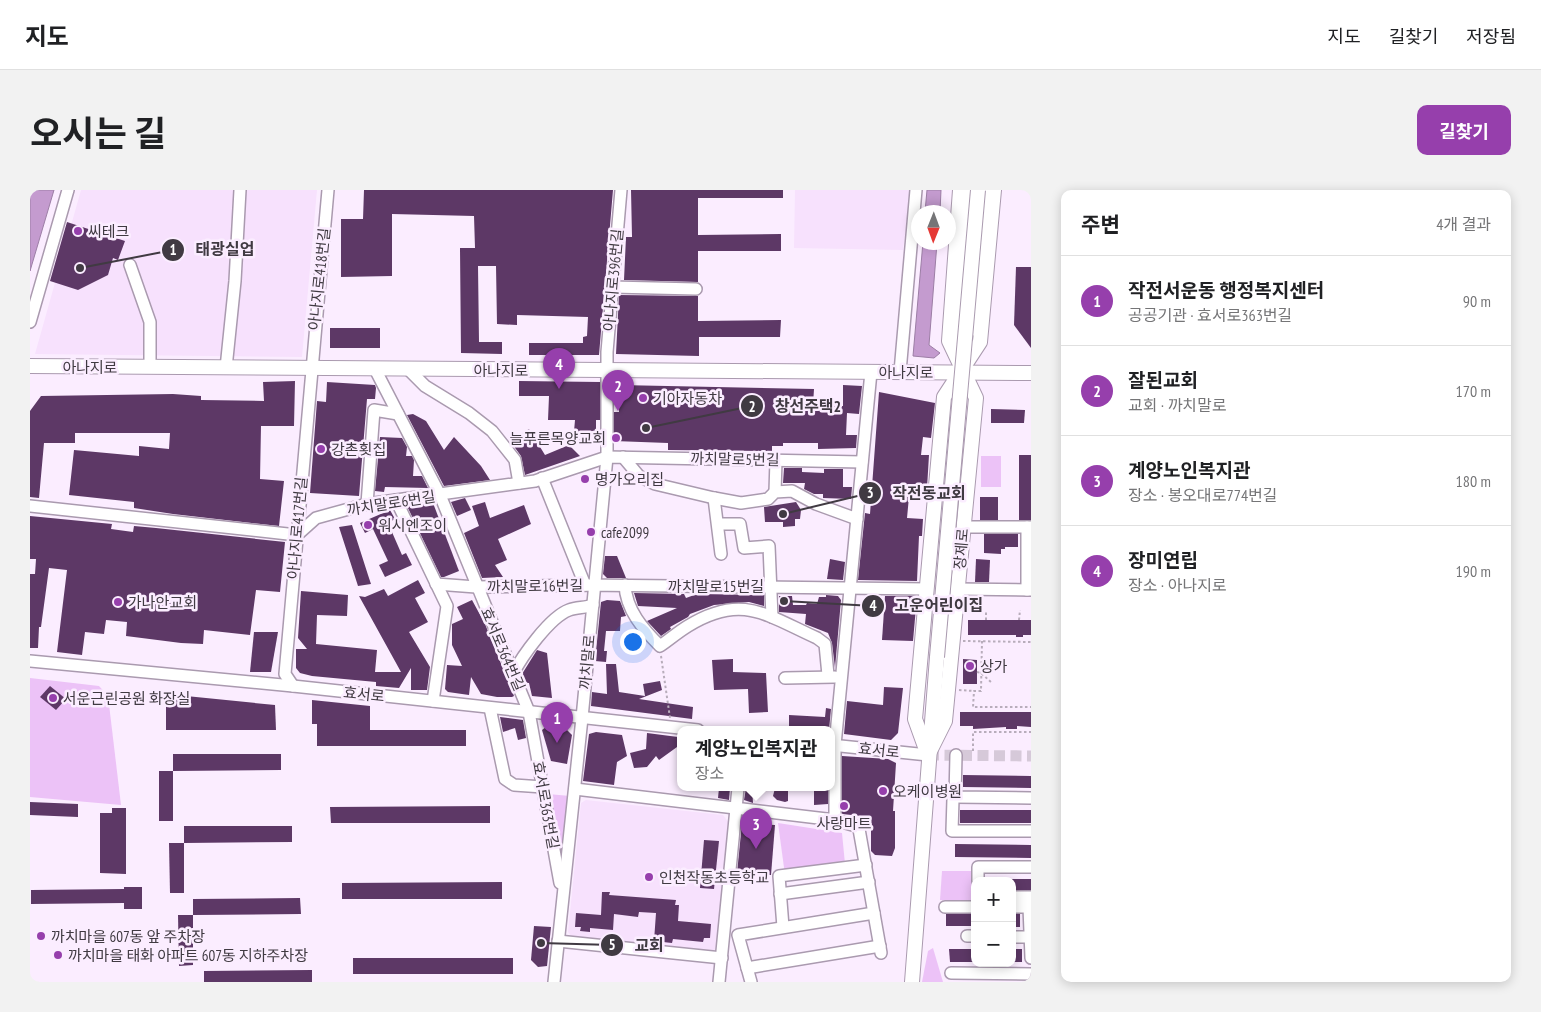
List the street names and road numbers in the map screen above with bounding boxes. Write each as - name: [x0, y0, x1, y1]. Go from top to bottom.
- street label: 아나지로418번길: [304, 227, 334, 331]
- street label: 아나지로396번길: [599, 228, 627, 332]
- street label: 아나지로: [62, 358, 118, 377]
- street label: 아나지로: [473, 361, 529, 380]
- street label: 아나지로: [878, 363, 934, 382]
- street label: 까치말로5번길: [690, 449, 780, 469]
- street label: 아나지로417번길: [283, 476, 311, 580]
- street label: 까치말로6번길: [345, 487, 437, 519]
- street label: 장제로: [950, 528, 972, 570]
- street label: 까치말로16번길: [487, 576, 583, 596]
- street label: 까치말로15번길: [668, 577, 764, 596]
- street label: 효서로364번길: [477, 604, 529, 694]
- street label: 까치말로: [575, 634, 599, 690]
- street label: 효서로: [342, 682, 386, 706]
- street label: 효서로: [857, 738, 901, 762]
- street label: 효서로363번길: [529, 759, 563, 851]

